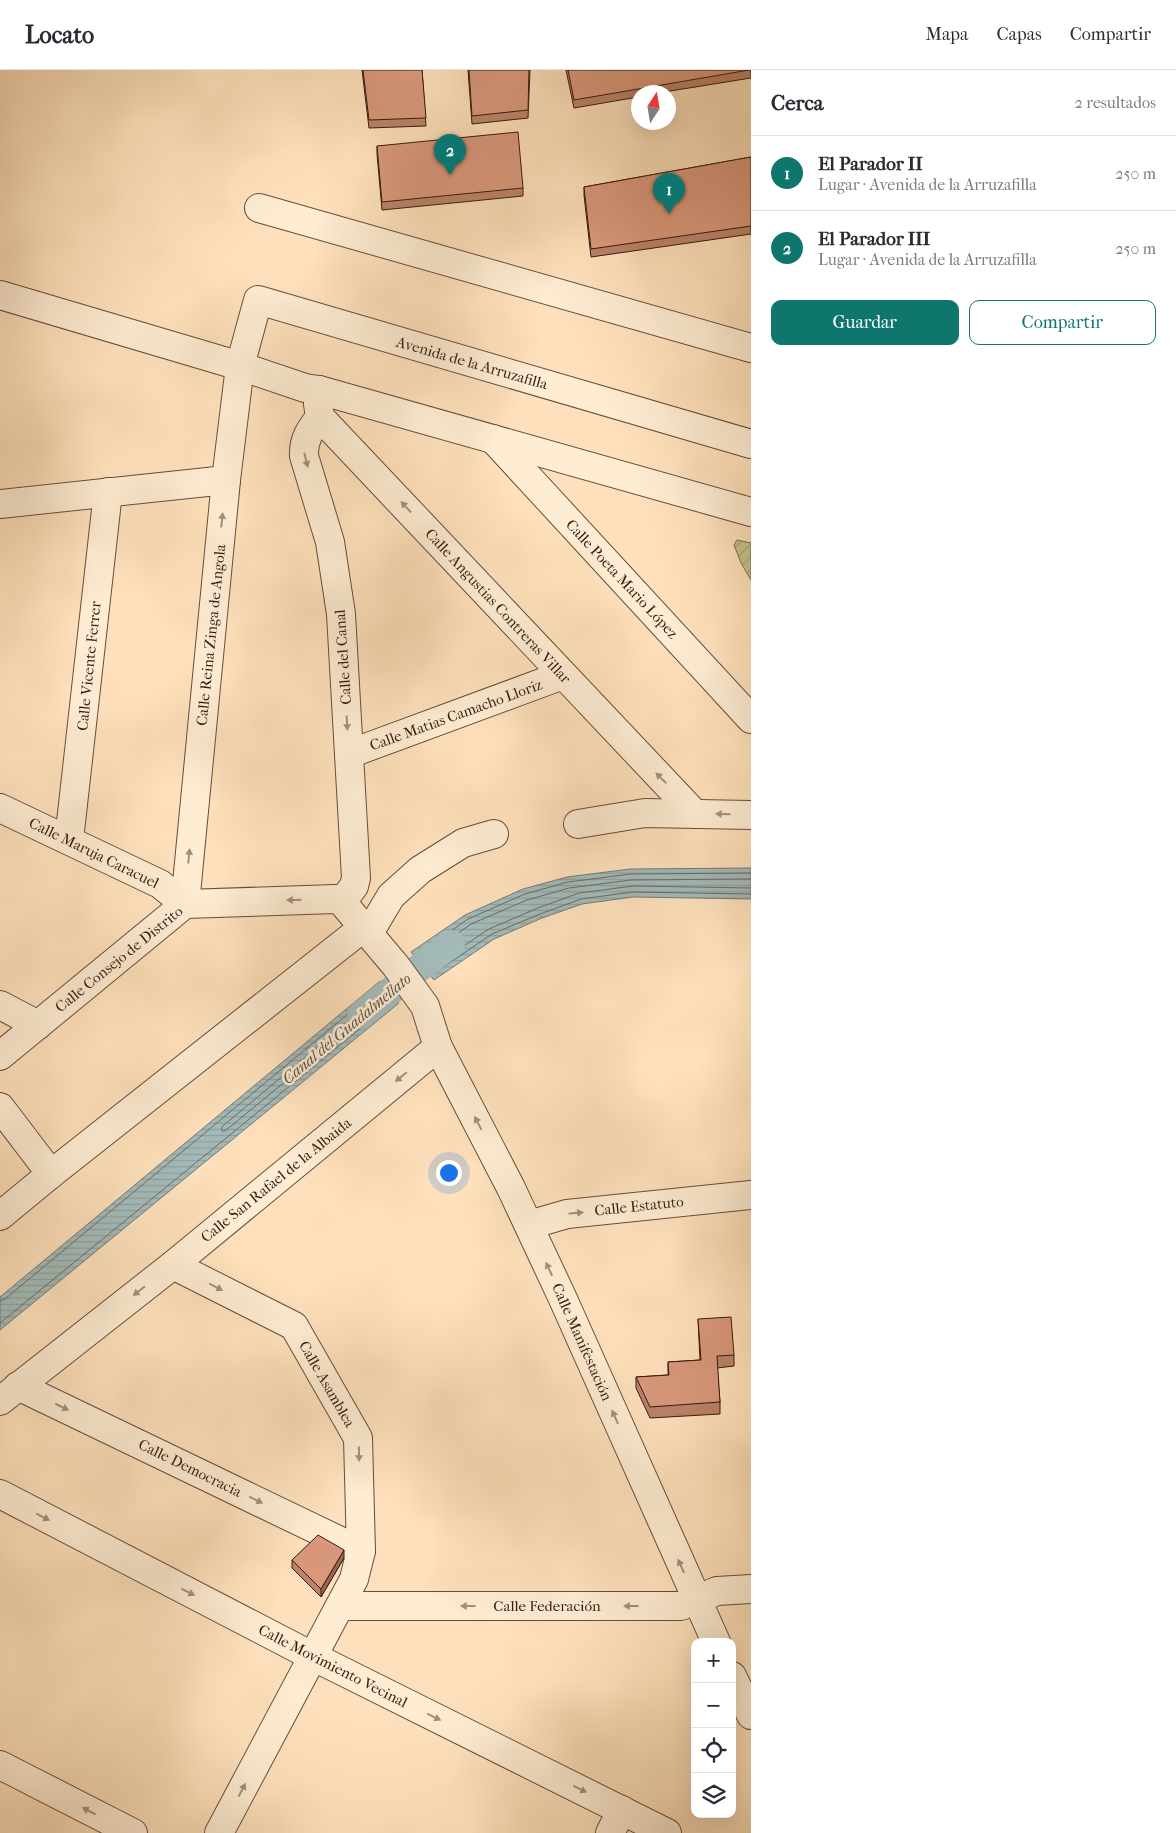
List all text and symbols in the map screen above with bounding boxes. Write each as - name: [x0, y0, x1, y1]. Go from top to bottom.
- text: Locato: [25, 21, 94, 49]
- text: Mapa: [926, 24, 968, 45]
- text: Capas: [996, 24, 1042, 45]
- text: Compartir: [1070, 24, 1151, 45]
- north arrow: [631, 85, 676, 130]
- text: Cerca: [771, 91, 823, 115]
- text: 2 resultados: [1075, 93, 1156, 112]
- pin: 2: [434, 134, 466, 175]
- text: El Parador II: [818, 153, 923, 175]
- text: 1: [784, 164, 790, 183]
- text: 250 m: [1115, 164, 1156, 183]
- pin: 1: [653, 173, 685, 214]
- text: Lugar · Avenida de la Arruzafilla: [818, 175, 1037, 194]
- text: El Parador III: [818, 228, 930, 250]
- text: 2: [783, 239, 791, 258]
- text: 250 m: [1115, 239, 1156, 258]
- text: Lugar · Avenida de la Arruzafilla: [818, 250, 1037, 269]
- button: Guardar: [771, 300, 959, 345]
- button: Compartir: [969, 300, 1156, 345]
- street label: Avenida de la Arruzafilla: [393, 332, 551, 394]
- one-way arrow: [302, 453, 310, 468]
- one-way arrow: [400, 502, 412, 514]
- one-way arrow: [218, 512, 226, 528]
- street label: Calle Poeta Mario López: [562, 516, 682, 643]
- street label: Calle Angustias Contreras Villar: [421, 525, 575, 688]
- street label: Calle Reina Zinga de Angola: [193, 542, 230, 727]
- street label: Calle Vicente Ferrer: [73, 600, 105, 732]
- street label: Calle del Canal: [331, 609, 355, 705]
- street label: Calle Matias Camacho Lloriz: [367, 675, 545, 755]
- one-way arrow: [344, 715, 352, 731]
- one-way arrow: [655, 773, 667, 785]
- one-way arrow: [715, 810, 731, 818]
- street label: Calle Maruja Caracuel: [26, 814, 162, 892]
- one-way arrow: [185, 847, 193, 863]
- one-way arrow: [286, 897, 302, 905]
- street label: Calle Consejo de Distrito: [52, 902, 187, 1016]
- water label: Canal del Guadalmellato: [278, 969, 415, 1088]
- one-way arrow: [394, 1072, 407, 1083]
- street label: Calle San Rafael de la Albaida: [197, 1113, 356, 1246]
- one-way arrow: [474, 1116, 482, 1130]
- your location: [436, 1160, 462, 1186]
- street label: Calle Estatuto: [594, 1192, 685, 1220]
- one-way arrow: [568, 1209, 584, 1217]
- one-way arrow: [545, 1262, 553, 1276]
- street label: Calle Manifestación: [548, 1280, 616, 1404]
- one-way arrow: [209, 1283, 224, 1291]
- one-way arrow: [132, 1286, 146, 1296]
- street label: Calle Asamblea: [295, 1338, 359, 1431]
- one-way arrow: [55, 1403, 69, 1411]
- one-way arrow: [611, 1410, 619, 1424]
- street label: Calle Democracia: [135, 1435, 246, 1501]
- one-way arrow: [355, 1447, 363, 1463]
- one-way arrow: [249, 1496, 263, 1504]
- one-way arrow: [36, 1513, 51, 1521]
- one-way arrow: [677, 1559, 685, 1573]
- one-way arrow: [180, 1588, 195, 1596]
- street label: Calle Federación: [493, 1597, 601, 1615]
- one-way arrow: [460, 1602, 476, 1610]
- one-way arrow: [623, 1602, 639, 1610]
- street label: Calle Movimiento Vecinal: [255, 1621, 411, 1711]
- map controls: [691, 1638, 736, 1818]
- button: +: [691, 1638, 736, 1683]
- button: −: [691, 1683, 736, 1728]
- one-way arrow: [427, 1713, 441, 1721]
- button: locate: [691, 1728, 736, 1773]
- button: layers: [691, 1773, 736, 1818]
- one-way arrow: [238, 1783, 246, 1797]
- one-way arrow: [573, 1785, 587, 1793]
- one-way arrow: [82, 1807, 97, 1815]

